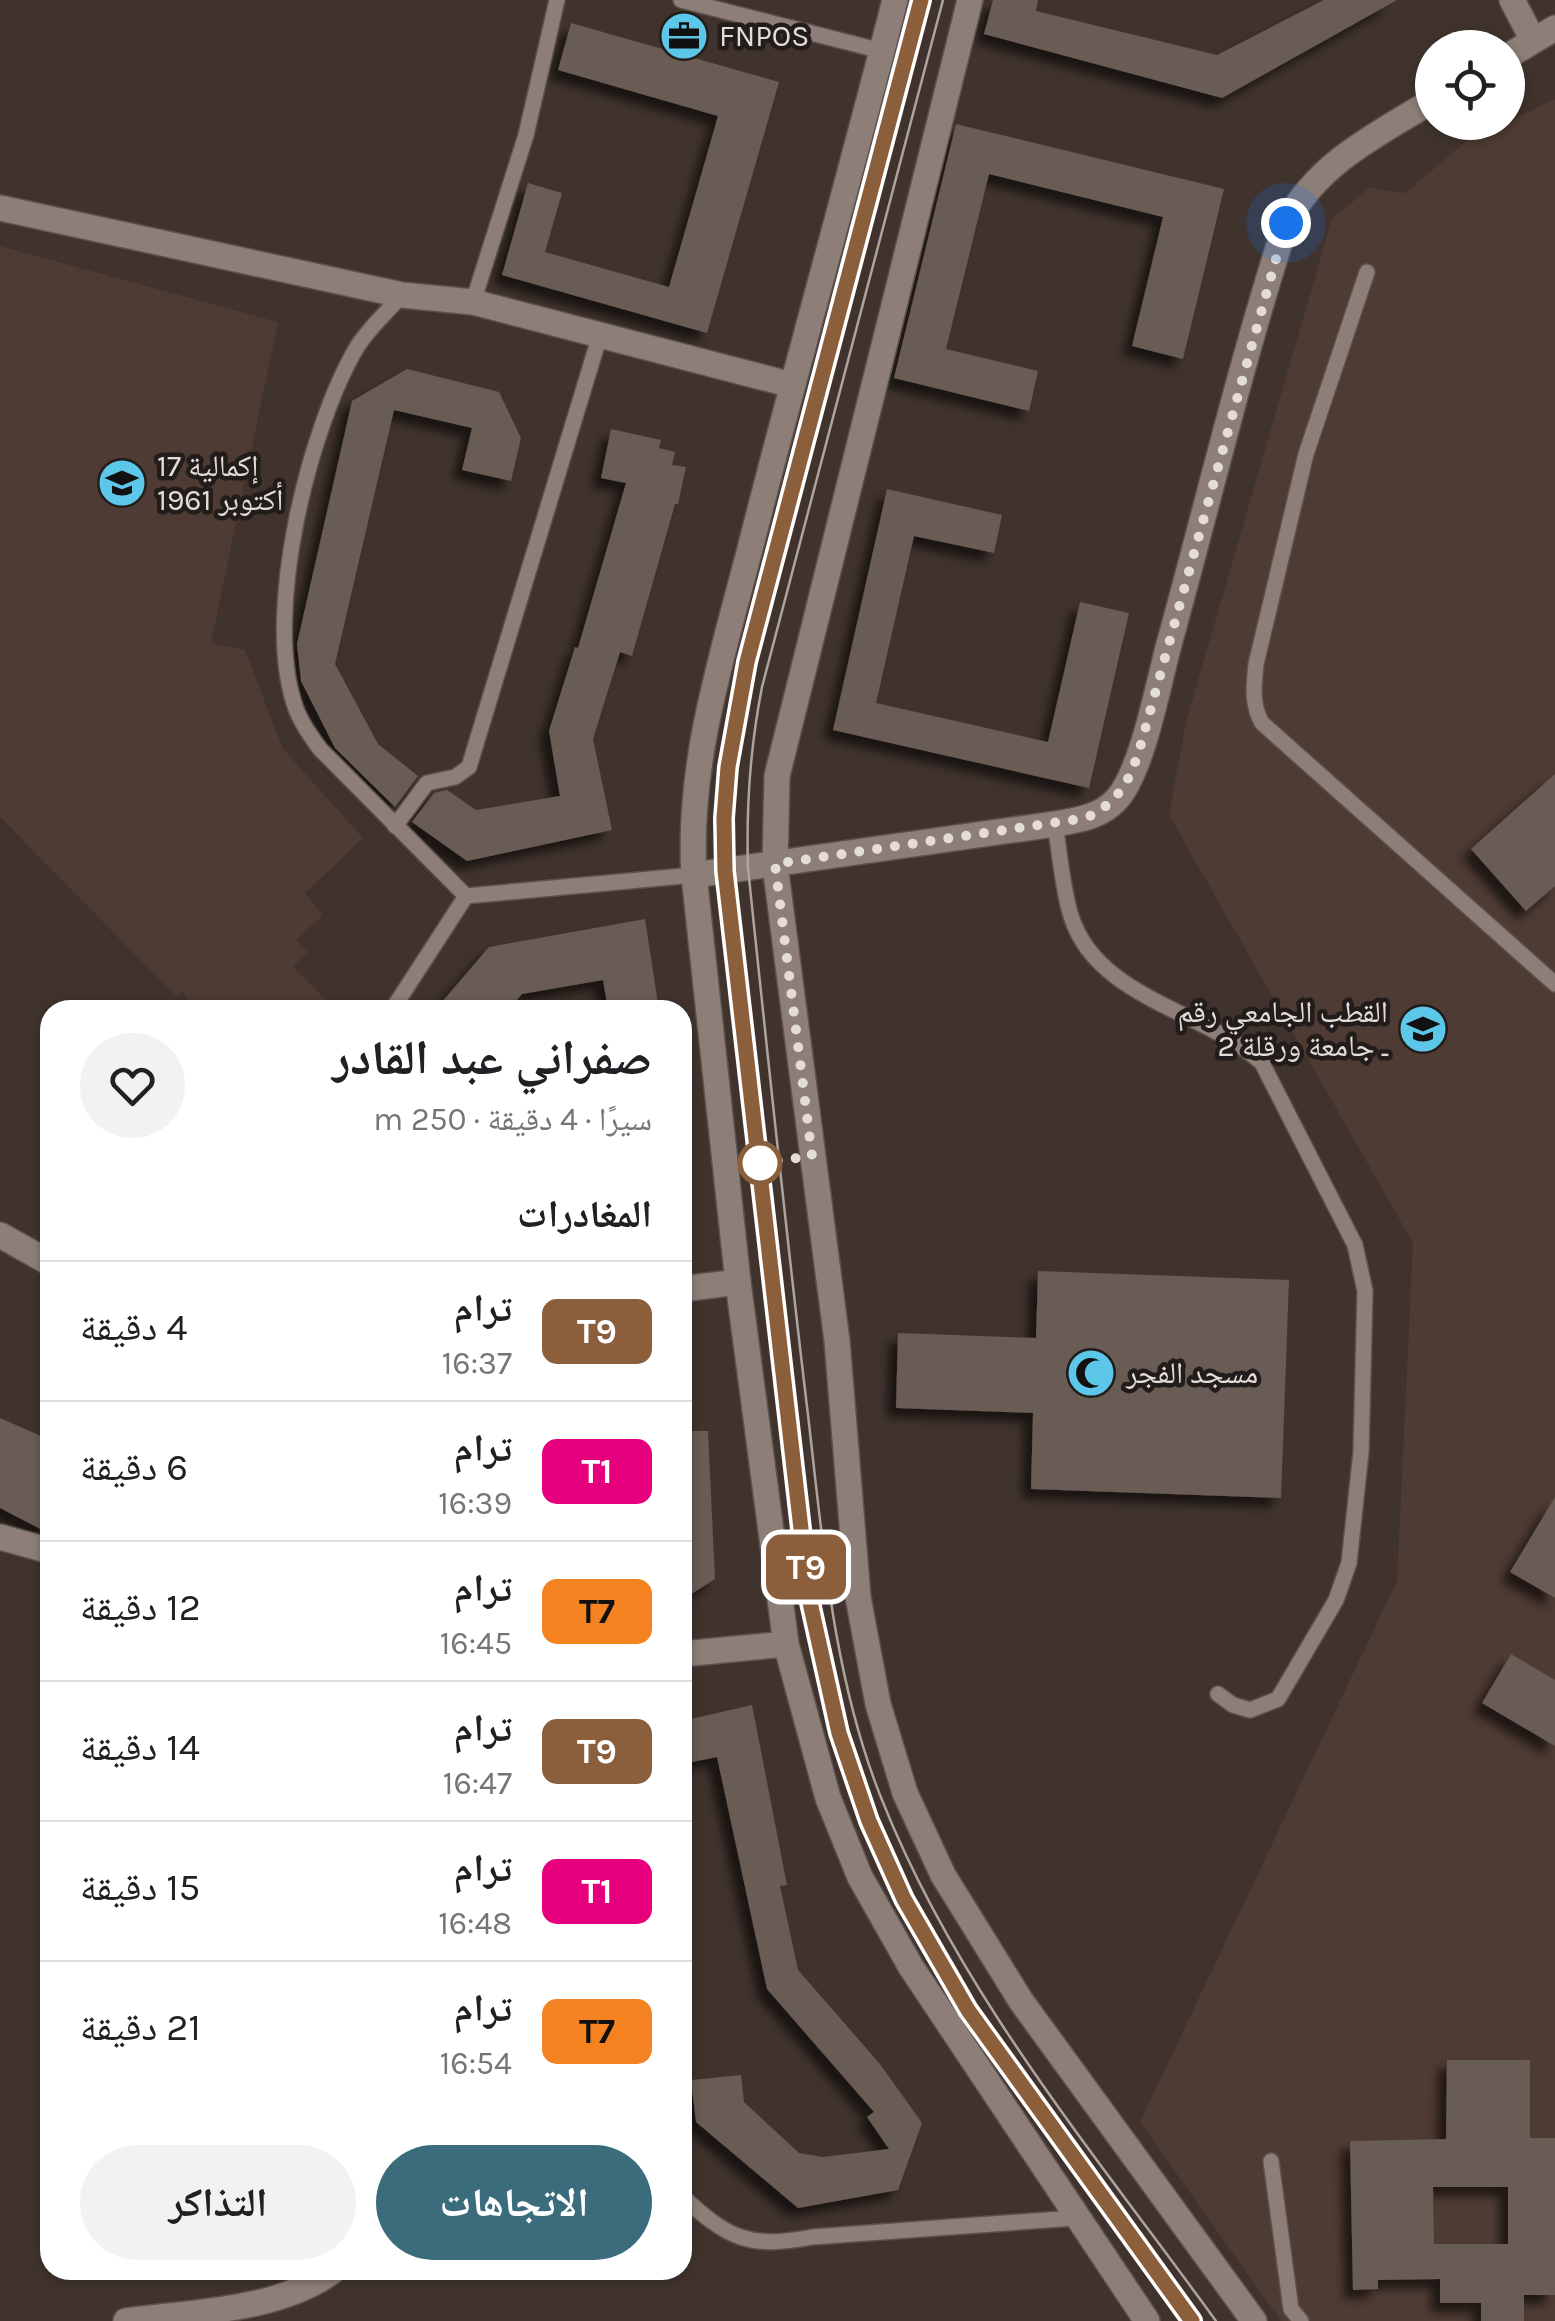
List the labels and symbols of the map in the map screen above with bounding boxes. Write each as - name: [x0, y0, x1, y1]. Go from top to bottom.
- office icon: FNPOS: [658, 10, 710, 62]
- place label: FNPOS: [719, 18, 809, 54]
- your location: [1261, 198, 1311, 248]
- place label: إكمالية 17 أكتوبر 1961: [157, 448, 283, 518]
- school or university icon: إكمالية 17 أكتوبر 1961: [96, 457, 148, 509]
- place label: القطب الجامعي رقم 2 ـ جامعة ورقلة: [1177, 994, 1389, 1064]
- school or university icon: القطب الجامعي رقم 2 ـ جامعة ورقلة: [1397, 1003, 1449, 1055]
- unlabelled marker: [739, 1142, 781, 1184]
- mosque icon: مسجد الفجر: [1065, 1347, 1117, 1399]
- place label: مسجد الفجر: [1125, 1355, 1258, 1391]
- line badge: T9: [761, 1534, 851, 1600]

